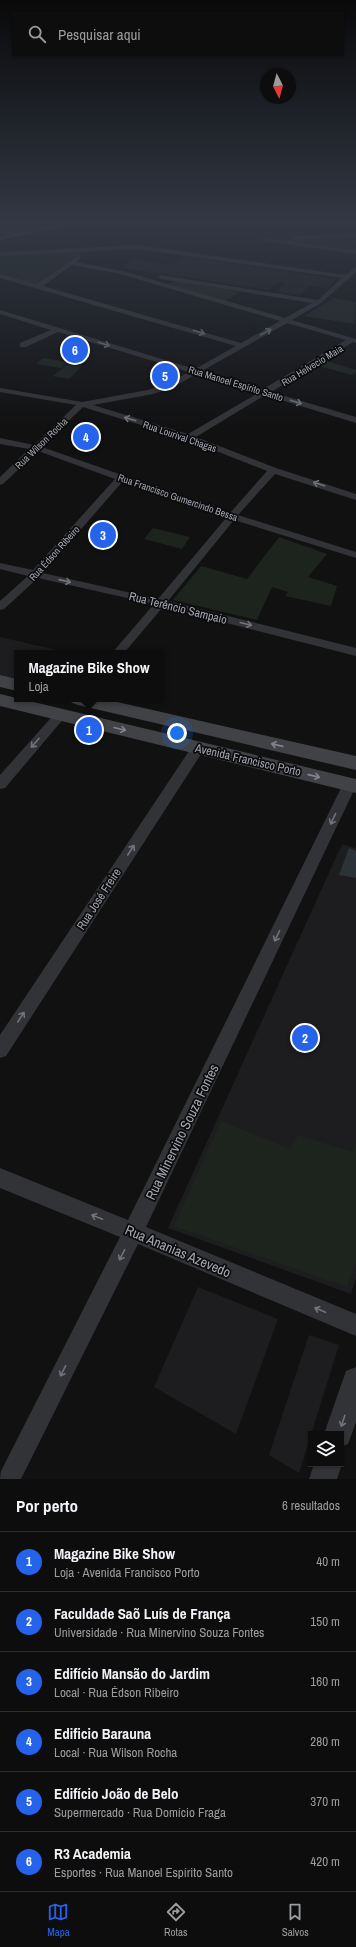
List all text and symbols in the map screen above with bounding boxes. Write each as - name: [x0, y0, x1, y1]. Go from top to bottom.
- search box: [12, 12, 344, 56]
- icon: search: [26, 23, 48, 45]
- text: Pesquisar aqui: [58, 24, 141, 45]
- north arrow: [260, 68, 296, 104]
- one-way arrow: [260, 327, 272, 335]
- one-way arrow: [193, 329, 206, 337]
- pin: 6: [62, 335, 88, 365]
- one-way arrow: [98, 341, 111, 348]
- street label: Rua Helvecio Maia: [279, 342, 346, 389]
- pin: 5: [152, 361, 178, 391]
- street label: Rua Manoel Espírito Santo: [187, 363, 285, 404]
- one-way arrow: [289, 399, 302, 406]
- street label: Rua Wilson Rocha: [12, 415, 71, 472]
- one-way arrow: [124, 415, 137, 422]
- street label: Rua Lourival Chagas: [141, 418, 218, 455]
- pin: 4: [73, 422, 99, 452]
- street label: Rua Francisco Gumercindo Bessa: [116, 471, 240, 524]
- one-way arrow: [313, 480, 325, 488]
- pin: 3: [90, 520, 116, 550]
- street label: Rua Édson Ribeiro: [26, 523, 83, 584]
- one-way arrow: [59, 577, 72, 585]
- street label: Rua Terêncio Sampaio: [127, 588, 229, 628]
- one-way arrow: [239, 621, 252, 629]
- popup: [14, 650, 164, 702]
- text: Magazine Bike Show: [29, 657, 150, 678]
- text: Loja: [29, 678, 49, 695]
- pin: 1: [76, 715, 102, 745]
- your location: [167, 723, 187, 743]
- one-way arrow: [113, 725, 126, 733]
- one-way arrow: [31, 738, 40, 749]
- street label: Avenida Francisco Porto: [193, 740, 302, 780]
- one-way arrow: [271, 740, 284, 748]
- one-way arrow: [307, 772, 320, 780]
- one-way arrow: [329, 813, 336, 825]
- one-way arrow: [127, 845, 135, 856]
- street label: Rua José Freire: [73, 865, 125, 933]
- one-way arrow: [273, 930, 280, 942]
- one-way arrow: [17, 1012, 26, 1023]
- pin: 2: [292, 1023, 318, 1053]
- street label: Rua Minervino Souza Fontes: [141, 1061, 223, 1203]
- one-way arrow: [91, 1212, 103, 1220]
- street label: Rua Ananias Azevedo: [122, 1221, 234, 1281]
- one-way arrow: [118, 1248, 125, 1260]
- one-way arrow: [314, 1306, 326, 1314]
- one-way arrow: [59, 1365, 67, 1377]
- one-way arrow: [338, 1414, 346, 1426]
- map controls: [308, 1431, 344, 1467]
- button: layers: [308, 1431, 344, 1467]
- text: Por perto: [16, 1494, 78, 1517]
- text: 6 resultados: [282, 1497, 340, 1514]
- text: Magazine Bike Show: [54, 1543, 175, 1564]
- text: 1: [26, 1553, 32, 1570]
- text: 40 m: [316, 1553, 340, 1570]
- text: Loja · Avenida Francisco Porto: [54, 1564, 200, 1581]
- text: Faculdade Saõ Luís de França: [54, 1603, 230, 1624]
- text: 2: [26, 1613, 32, 1630]
- text: 150 m: [310, 1613, 340, 1630]
- text: Universidade · Rua Minervino Souza Fontes: [54, 1624, 264, 1641]
- text: Edifício Mansão do Jardim: [54, 1663, 210, 1684]
- text: 3: [26, 1673, 32, 1690]
- text: 160 m: [310, 1673, 340, 1690]
- text: Local · Rua Édson Ribeiro: [54, 1684, 179, 1701]
- text: Edificio Barauna: [54, 1723, 151, 1744]
- text: 4: [26, 1733, 32, 1750]
- text: 280 m: [310, 1733, 340, 1750]
- text: Local · Rua Wilson Rocha: [54, 1744, 177, 1761]
- text: Edifício João de Belo: [54, 1783, 178, 1804]
- text: 5: [26, 1793, 32, 1810]
- text: 370 m: [310, 1793, 340, 1810]
- text: Supermercado · Rua Domício Fraga: [54, 1804, 226, 1821]
- text: R3 Academia: [54, 1843, 131, 1864]
- text: 6: [26, 1853, 32, 1870]
- text: 420 m: [310, 1853, 340, 1870]
- text: Esportes · Rua Manoel Espírito Santo: [54, 1864, 233, 1881]
- tab: Mapa: [47, 1901, 70, 1939]
- tab: Rotas: [164, 1901, 188, 1939]
- tab: Salvos: [282, 1901, 309, 1939]

